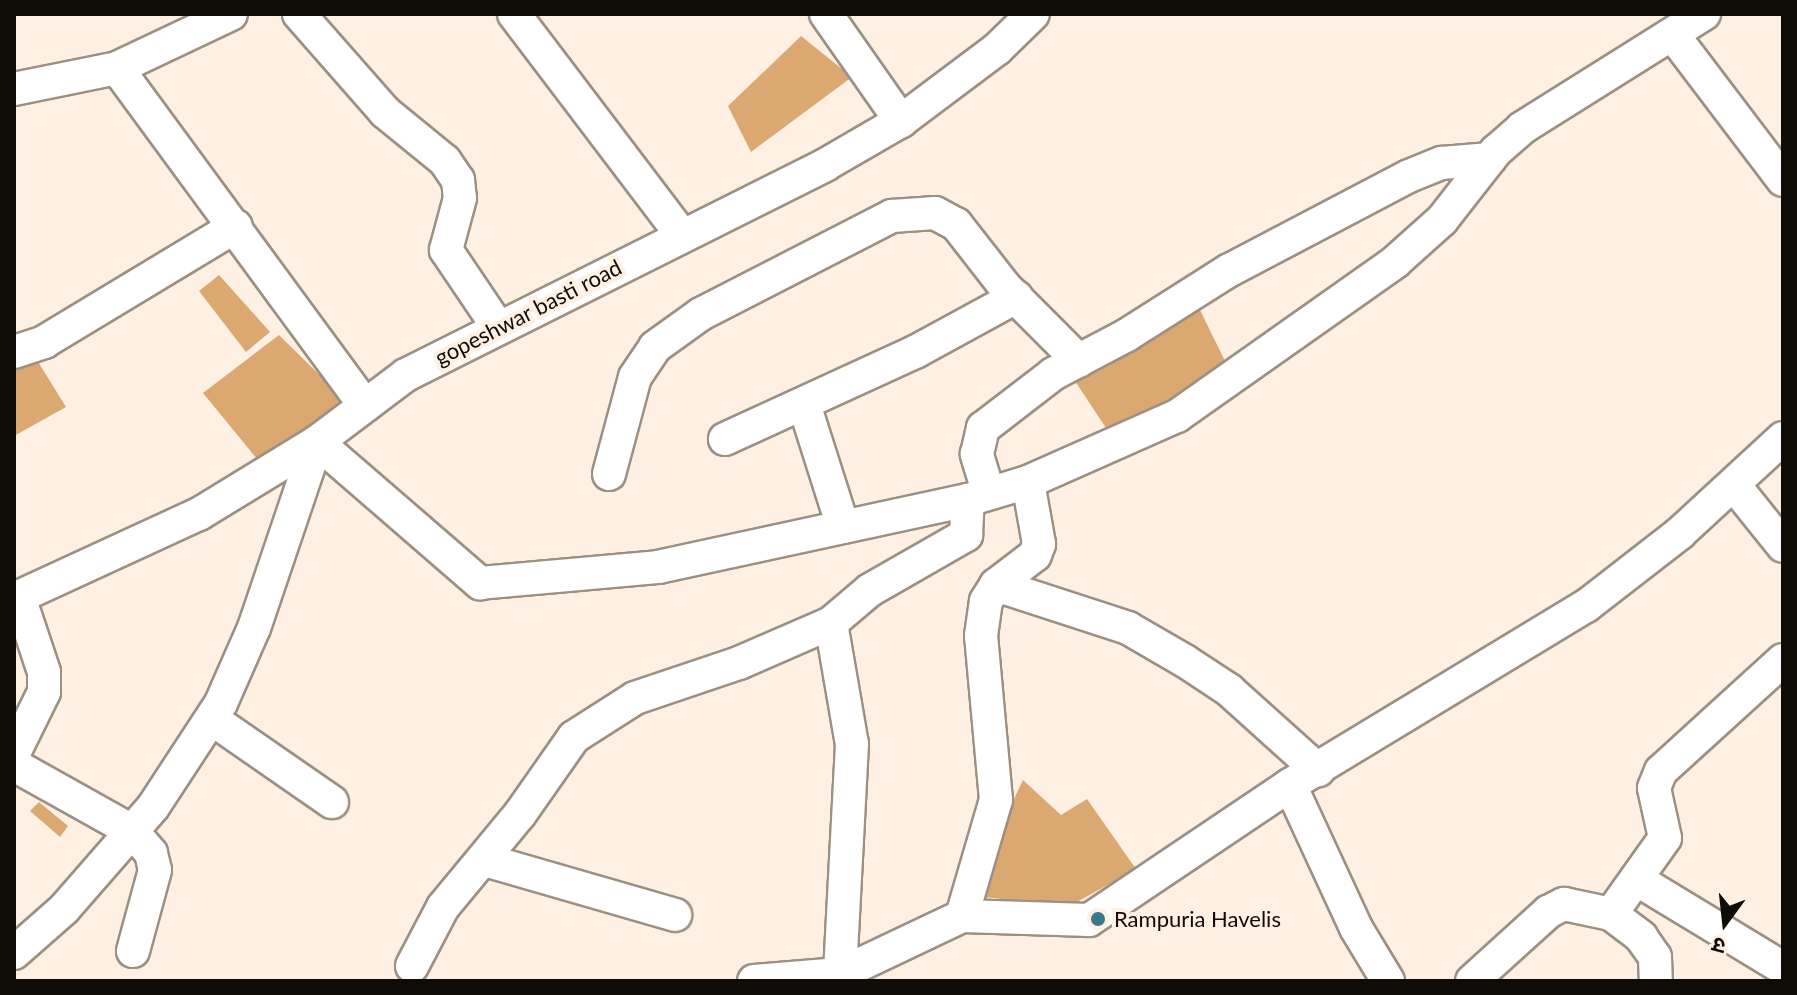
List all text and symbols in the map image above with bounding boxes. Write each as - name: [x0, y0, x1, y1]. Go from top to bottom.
- street label: gopeshwar basti road: [430, 253, 626, 371]
- north arrow: [1685, 883, 1765, 963]
- place label: Rampuria Havelis: [1114, 906, 1281, 932]
- marker: Rampuria Havelis: [1089, 910, 1107, 928]
- text: उ: [1709, 932, 1728, 961]

